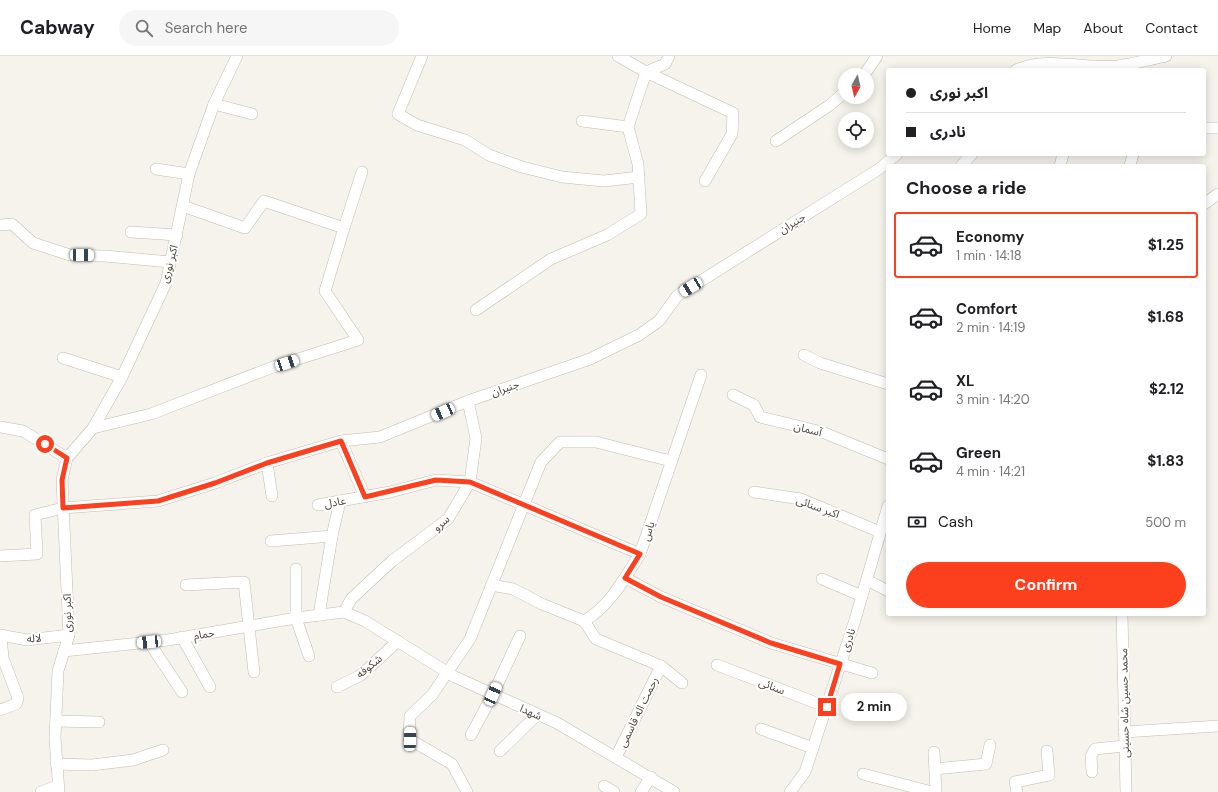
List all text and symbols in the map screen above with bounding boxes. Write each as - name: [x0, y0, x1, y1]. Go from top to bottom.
- search box: [119, 10, 399, 46]
- text: Cabway: [20, 15, 95, 40]
- icon: search: [133, 17, 155, 39]
- text: Search here: [165, 18, 247, 38]
- text: Home: [973, 19, 1011, 37]
- text: Map: [1033, 19, 1061, 37]
- text: About: [1083, 19, 1123, 37]
- text: Contact: [1145, 19, 1198, 37]
- north arrow: [838, 68, 874, 104]
- map controls: [838, 68, 874, 148]
- text: اکبر نوری: [930, 83, 988, 103]
- button: locate: [838, 112, 874, 148]
- text: نادری: [930, 122, 966, 142]
- text: Choose a ride: [906, 176, 1027, 200]
- street label: جنیران: [776, 209, 808, 237]
- icon: car: [908, 227, 944, 263]
- text: Economy: [956, 227, 1024, 247]
- text: $1.25: [1148, 235, 1184, 255]
- street label: اکبر نوری: [157, 243, 181, 285]
- text: 1 min · 14:18: [956, 247, 1022, 264]
- car: [70, 249, 94, 261]
- car: [678, 276, 704, 298]
- icon: car: [908, 299, 944, 335]
- text: Comfort: [956, 299, 1017, 319]
- text: $1.68: [1147, 307, 1184, 327]
- text: 2 min · 14:19: [956, 319, 1025, 336]
- car: [274, 354, 300, 372]
- icon: car: [908, 371, 944, 407]
- text: XL: [956, 371, 974, 391]
- street label: جنیران: [489, 377, 521, 399]
- text: $2.12: [1149, 379, 1184, 399]
- text: 3 min · 14:20: [956, 391, 1030, 408]
- car: [430, 402, 456, 422]
- street label: آسمان: [793, 419, 824, 440]
- route start: [36, 435, 54, 453]
- icon: car: [908, 443, 944, 479]
- text: Green: [956, 443, 1001, 463]
- text: $1.83: [1147, 451, 1184, 471]
- text: 4 min · 14:21: [956, 463, 1025, 480]
- street label: عادل: [323, 493, 347, 511]
- street label: اکبر سنائی: [795, 493, 841, 521]
- icon: cash: [906, 511, 928, 533]
- street label: سرو: [430, 512, 453, 534]
- text: Cash: [938, 512, 973, 532]
- text: 500 m: [1145, 514, 1186, 531]
- street label: یاس: [638, 519, 658, 543]
- button: Confirm: [906, 562, 1186, 608]
- street label: اکبر نوری: [60, 593, 74, 633]
- street label: حمام: [192, 625, 216, 644]
- street label: نادری: [838, 626, 858, 653]
- street label: لاله: [26, 631, 42, 645]
- car: [136, 635, 162, 649]
- street label: محمد حسین شاه حسینی: [1116, 648, 1132, 758]
- street label: شکوفه: [353, 651, 385, 681]
- street label: رحمت اله قاسمی: [615, 675, 661, 749]
- street label: سنائی: [757, 675, 787, 697]
- car: [483, 681, 503, 707]
- callout: 2 min: [841, 693, 907, 721]
- route end: [818, 698, 836, 716]
- text: 2 min: [857, 698, 891, 715]
- street label: شهدا: [518, 701, 545, 723]
- car: [404, 727, 416, 751]

